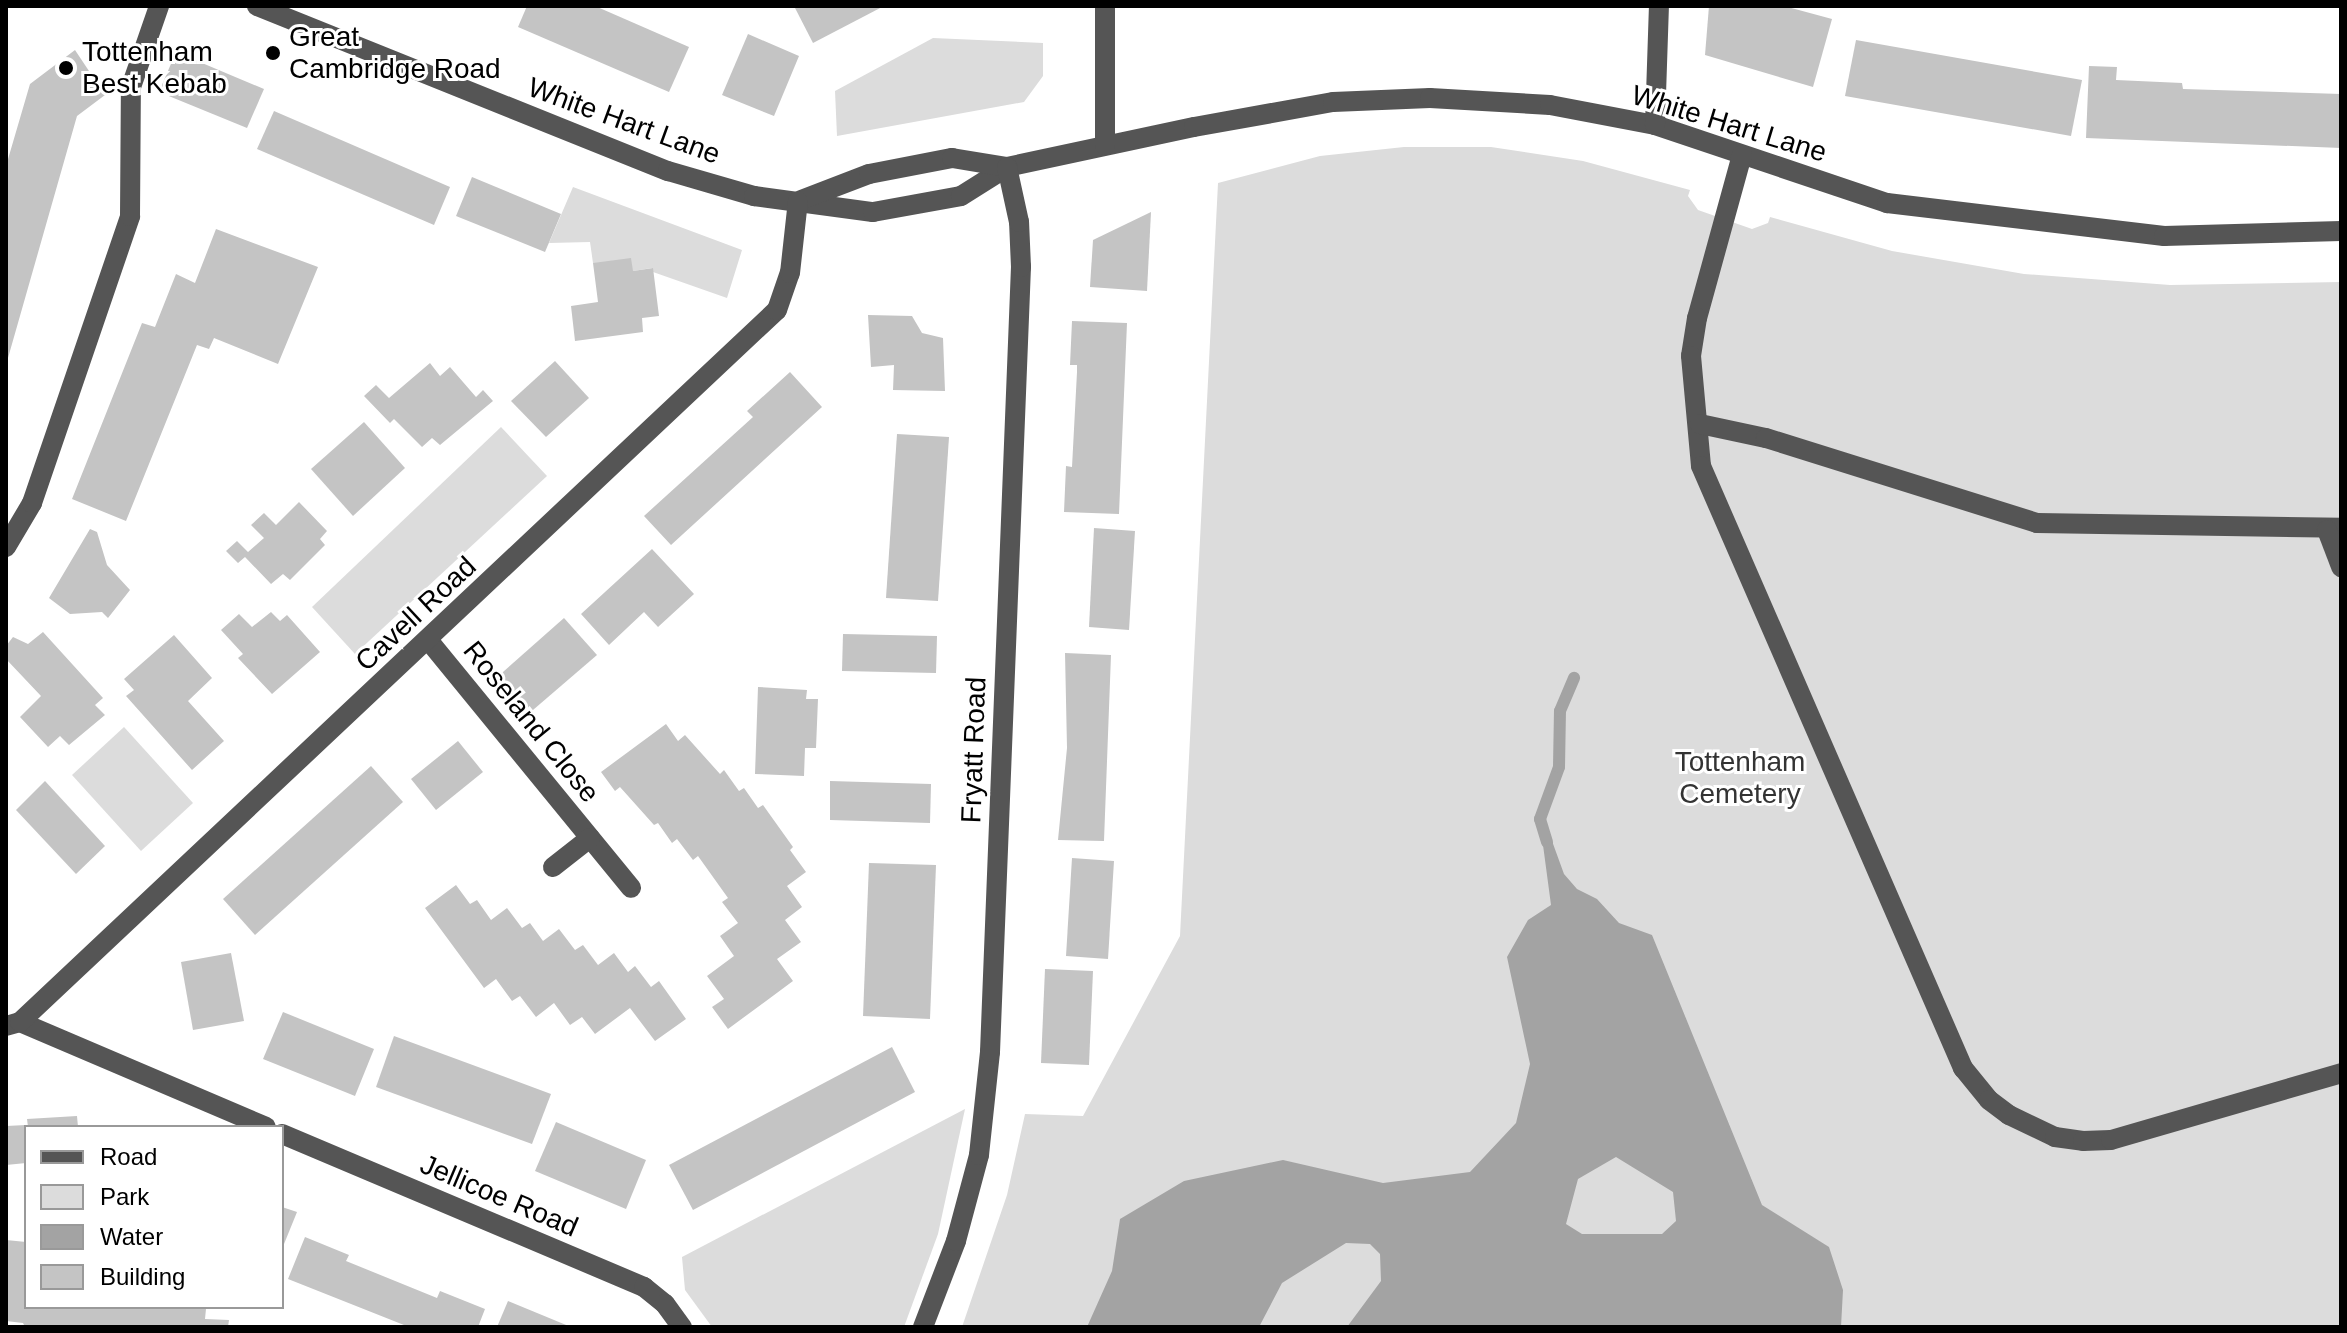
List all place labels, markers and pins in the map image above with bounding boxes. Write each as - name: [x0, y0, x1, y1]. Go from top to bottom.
- place label: Great Cambridge Road: [289, 20, 501, 86]
- place label: Tottenham Best Kebab: [82, 35, 227, 101]
- marker: Great Cambridge Road: [264, 44, 282, 62]
- marker: Tottenham Best Kebab: [57, 59, 75, 77]

